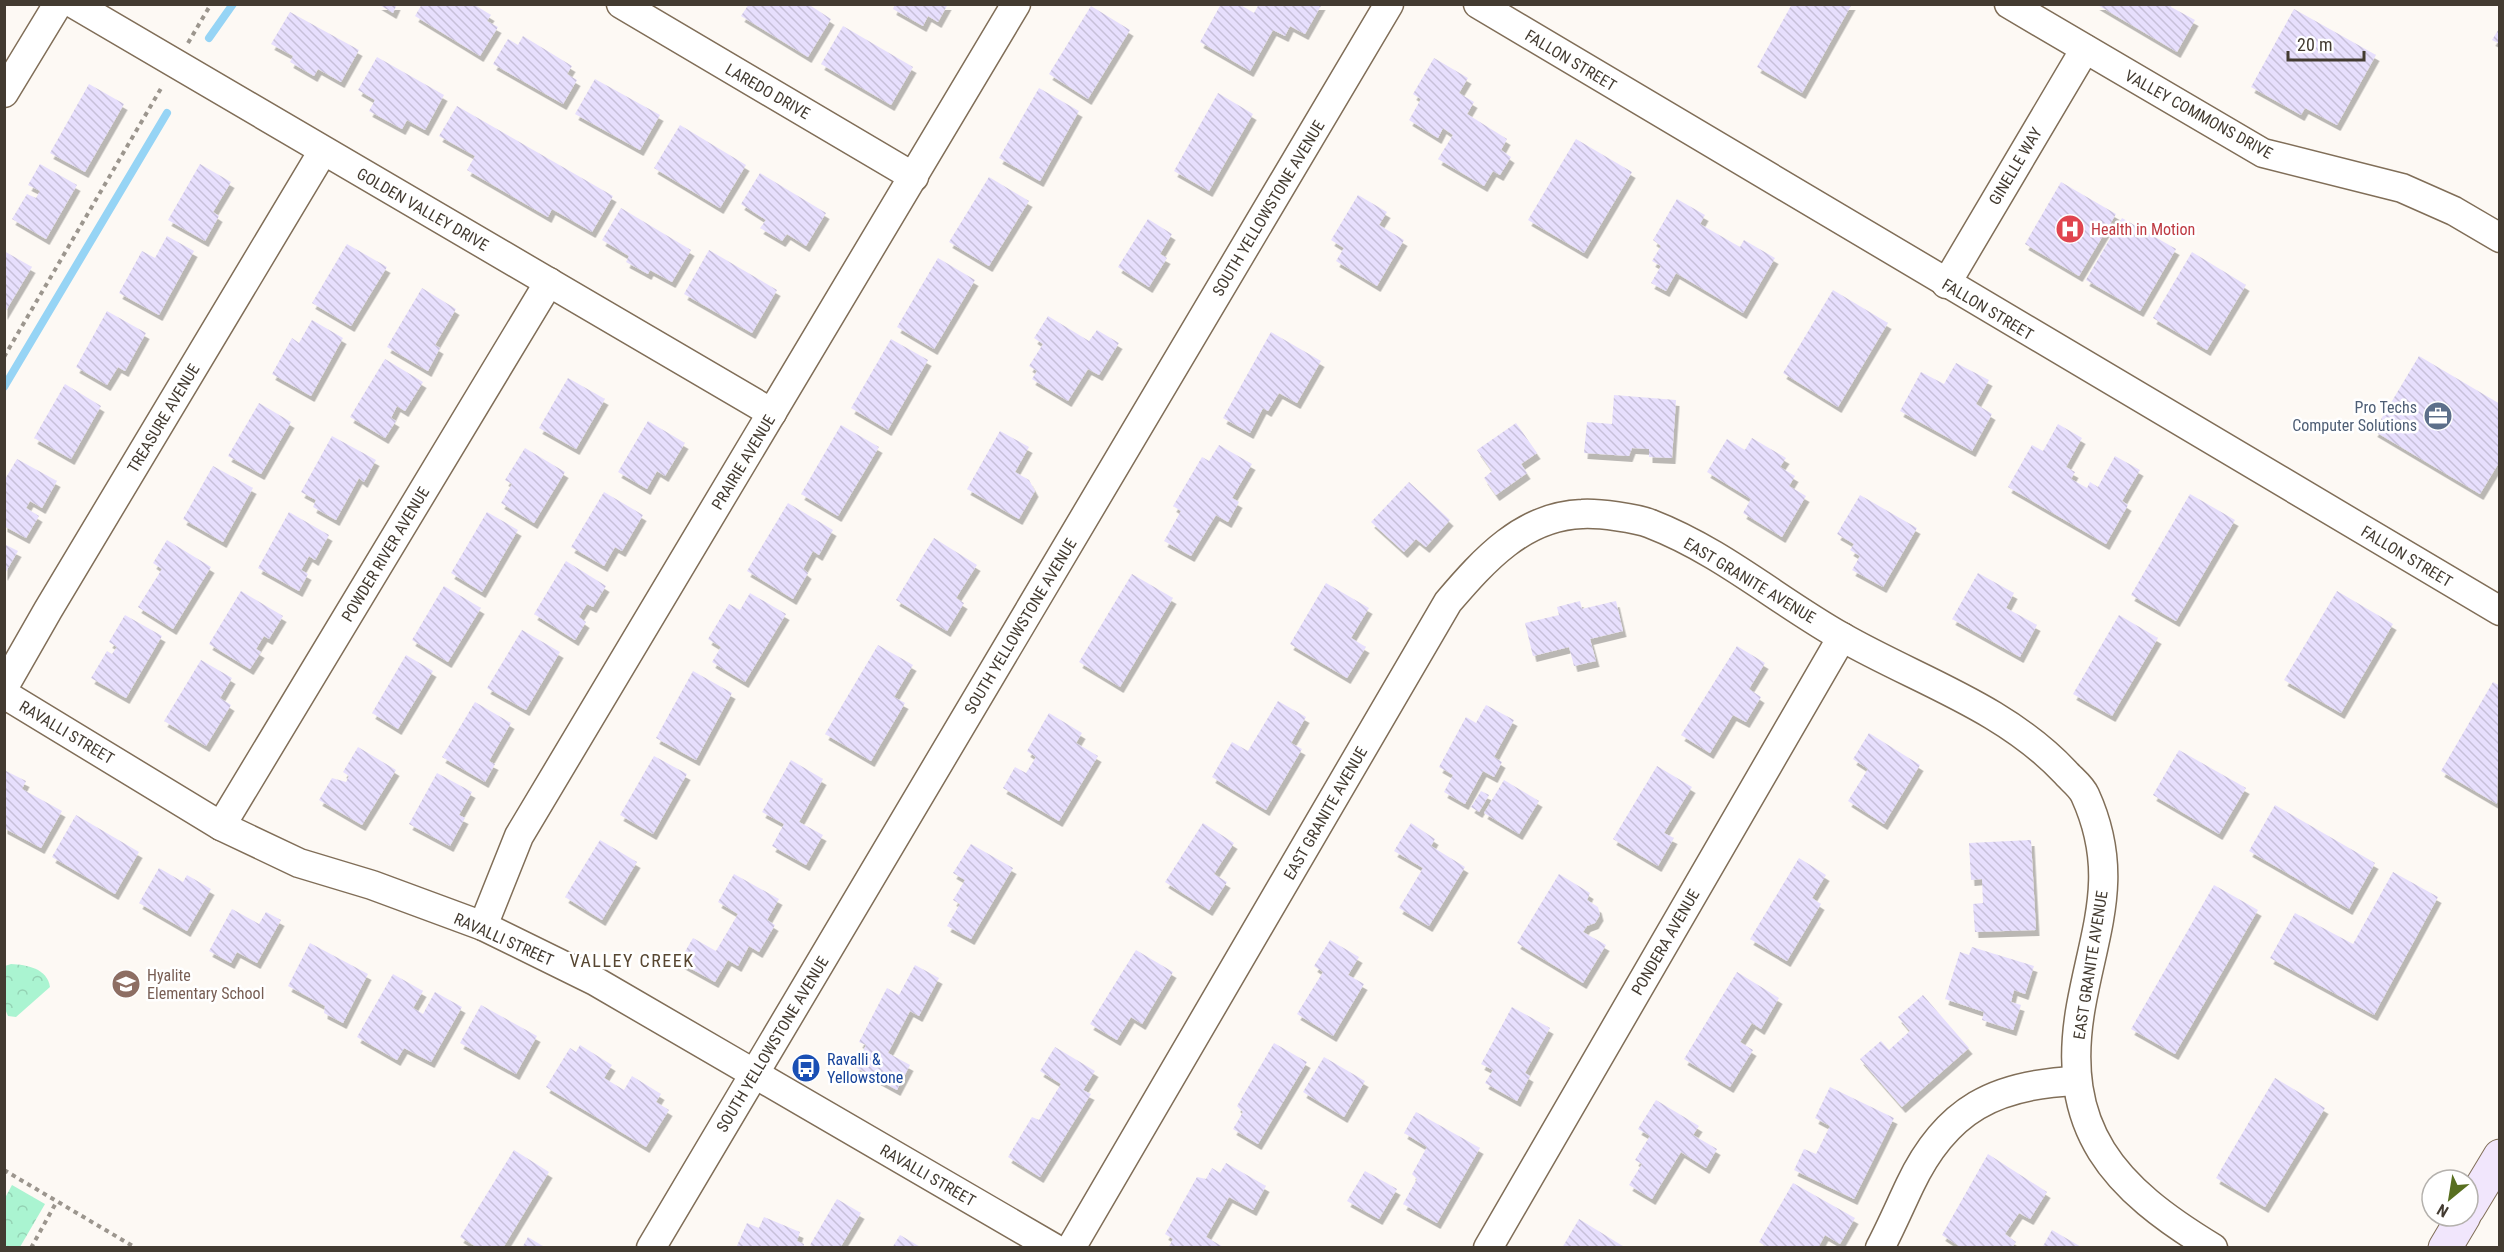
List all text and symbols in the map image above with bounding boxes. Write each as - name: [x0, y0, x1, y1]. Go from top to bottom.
- scale bar: [2288, 24, 2364, 62]
- street label: FALLON STREET: [1522, 26, 1620, 95]
- text: 20 m: [2297, 34, 2332, 55]
- street label: LAREDO DRIVE: [722, 60, 813, 123]
- street label: VALLEY COMMONS DRIVE: [2122, 66, 2276, 163]
- street label: SOUTH YELLOWSTONE AVENUE: [1208, 117, 1329, 300]
- street label: GINELLE WAY: [1985, 124, 2046, 208]
- street label: GOLDEN VALLEY DRIVE: [354, 164, 492, 255]
- hospital icon: Health in Motion: [2054, 213, 2086, 245]
- place label: Health in Motion: [2091, 220, 2195, 239]
- street label: FALLON STREET: [1939, 275, 2037, 344]
- street label: TREASURE AVENUE: [123, 360, 203, 476]
- place label: Pro Techs Computer Solutions: [2292, 398, 2417, 435]
- office icon: Pro Techs Computer Solutions: [2422, 400, 2454, 432]
- street label: PRAIRIE AVENUE: [708, 411, 779, 513]
- street label: POWDER RIVER AVENUE: [338, 483, 433, 625]
- street label: FALLON STREET: [2358, 522, 2456, 591]
- street label: EAST GRANITE AVENUE: [1680, 534, 1819, 627]
- street label: SOUTH YELLOWSTONE AVENUE: [960, 535, 1081, 718]
- street label: RAVALLI STREET: [16, 697, 118, 768]
- street label: EAST GRANITE AVENUE: [1280, 743, 1371, 883]
- street label: PONDERA AVENUE: [1627, 886, 1703, 999]
- street label: EAST GRANITE AVENUE: [2069, 889, 2112, 1041]
- street label: RAVALLI STREET: [451, 909, 557, 970]
- district label: VALLEY CREEK: [570, 950, 694, 971]
- street label: SOUTH YELLOWSTONE AVENUE: [712, 953, 833, 1136]
- place label: Hyalite Elementary School: [147, 966, 264, 1003]
- school or university icon: Hyalite Elementary School: [110, 968, 142, 1000]
- place label: Ravalli & Yellowstone: [827, 1050, 903, 1087]
- bus stop icon: Ravalli & Yellowstone: [790, 1052, 822, 1084]
- street label: RAVALLI STREET: [877, 1140, 979, 1210]
- north arrow: [2420, 1168, 2480, 1228]
- text: N: [2434, 1200, 2452, 1221]

